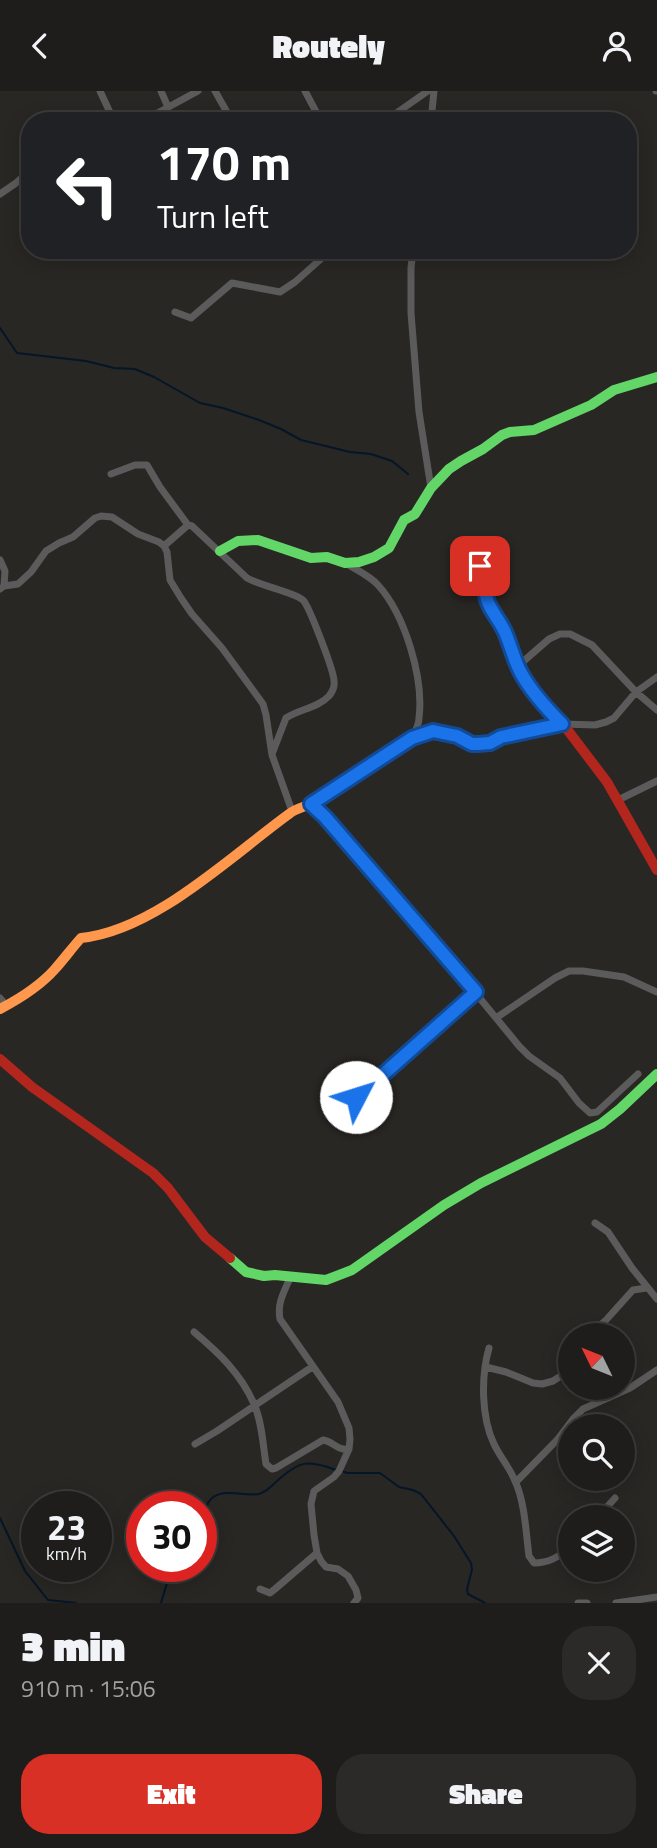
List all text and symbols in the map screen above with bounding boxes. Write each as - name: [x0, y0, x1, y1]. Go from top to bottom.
- text: Routely: [272, 22, 385, 70]
- icon: back: [21, 27, 59, 65]
- icon: person: [598, 27, 636, 65]
- text: 170 m: [157, 124, 291, 199]
- icon: left: [42, 140, 133, 231]
- text: Turn left: [157, 192, 269, 240]
- pin: [450, 536, 510, 596]
- icon: arrive: [461, 547, 499, 585]
- position arrow: [319, 1060, 393, 1134]
- north arrow: [558, 1323, 635, 1400]
- map controls: [558, 1323, 635, 1582]
- button: search: [558, 1414, 635, 1491]
- speed limit sign: 30: [126, 1491, 217, 1582]
- text: 23: [47, 1500, 86, 1554]
- button: layers: [558, 1505, 635, 1582]
- text: km/h: [46, 1540, 87, 1567]
- text: 3 min: [21, 1613, 125, 1677]
- button: close: [562, 1626, 636, 1700]
- text: 910 m · 15:06: [21, 1671, 156, 1706]
- button: Exit: [21, 1754, 322, 1834]
- button: Share: [336, 1754, 636, 1834]

